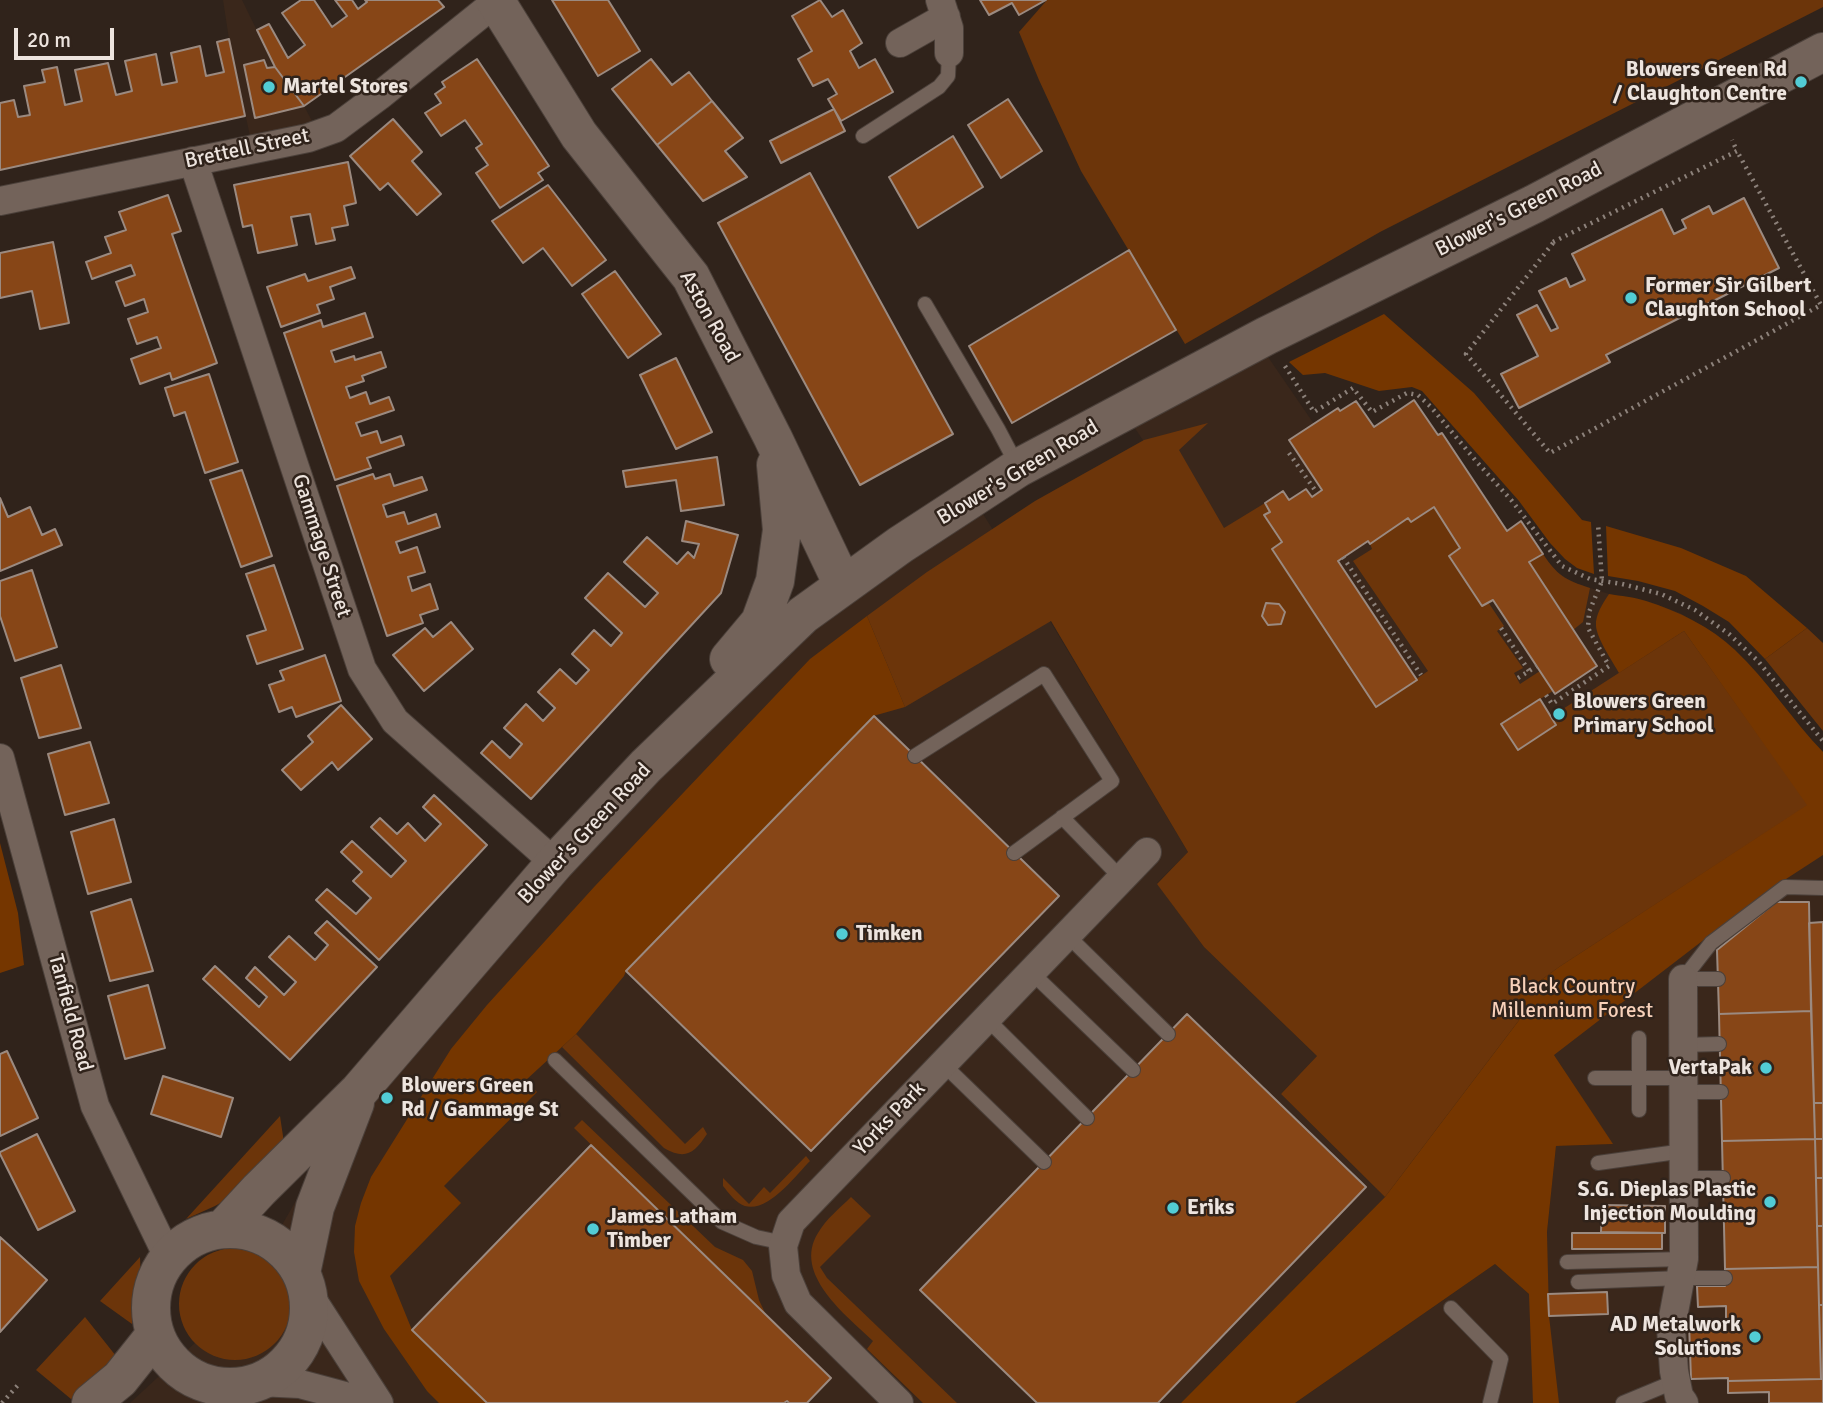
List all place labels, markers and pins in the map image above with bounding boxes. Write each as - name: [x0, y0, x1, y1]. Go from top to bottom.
- place label: Blowers Green Rd / Claughton Centre: [1613, 57, 1787, 107]
- place label: Martel Stores: [283, 74, 408, 100]
- marker: Blowers Green Rd / Claughton Centre: [1793, 74, 1809, 90]
- marker: Martel Stores: [261, 79, 277, 95]
- place label: Former Sir Gilbert Claughton School: [1645, 273, 1811, 323]
- marker: Former Sir Gilbert Claughton School: [1623, 290, 1639, 306]
- place label: Blowers Green Primary School: [1573, 689, 1714, 739]
- marker: Blowers Green Primary School: [1551, 706, 1567, 722]
- place label: Timken: [856, 921, 922, 947]
- marker: Timken: [834, 926, 850, 942]
- place label: VertaPak: [1668, 1055, 1752, 1081]
- marker: VertaPak: [1758, 1060, 1774, 1076]
- place label: Blowers Green Rd / Gammage St: [401, 1073, 559, 1123]
- marker: Blowers Green Rd / Gammage St: [379, 1090, 395, 1106]
- place label: S.G. Dieplas Plastic Injection Moulding: [1578, 1177, 1756, 1227]
- marker: S.G. Dieplas Plastic Injection Moulding: [1762, 1194, 1778, 1210]
- place label: Eriks: [1187, 1195, 1234, 1221]
- marker: Eriks: [1165, 1200, 1181, 1216]
- place label: James Latham Timber: [607, 1204, 737, 1254]
- marker: James Latham Timber: [585, 1221, 601, 1237]
- place label: AD Metalwork Solutions: [1610, 1312, 1741, 1362]
- marker: AD Metalwork Solutions: [1747, 1329, 1763, 1345]

